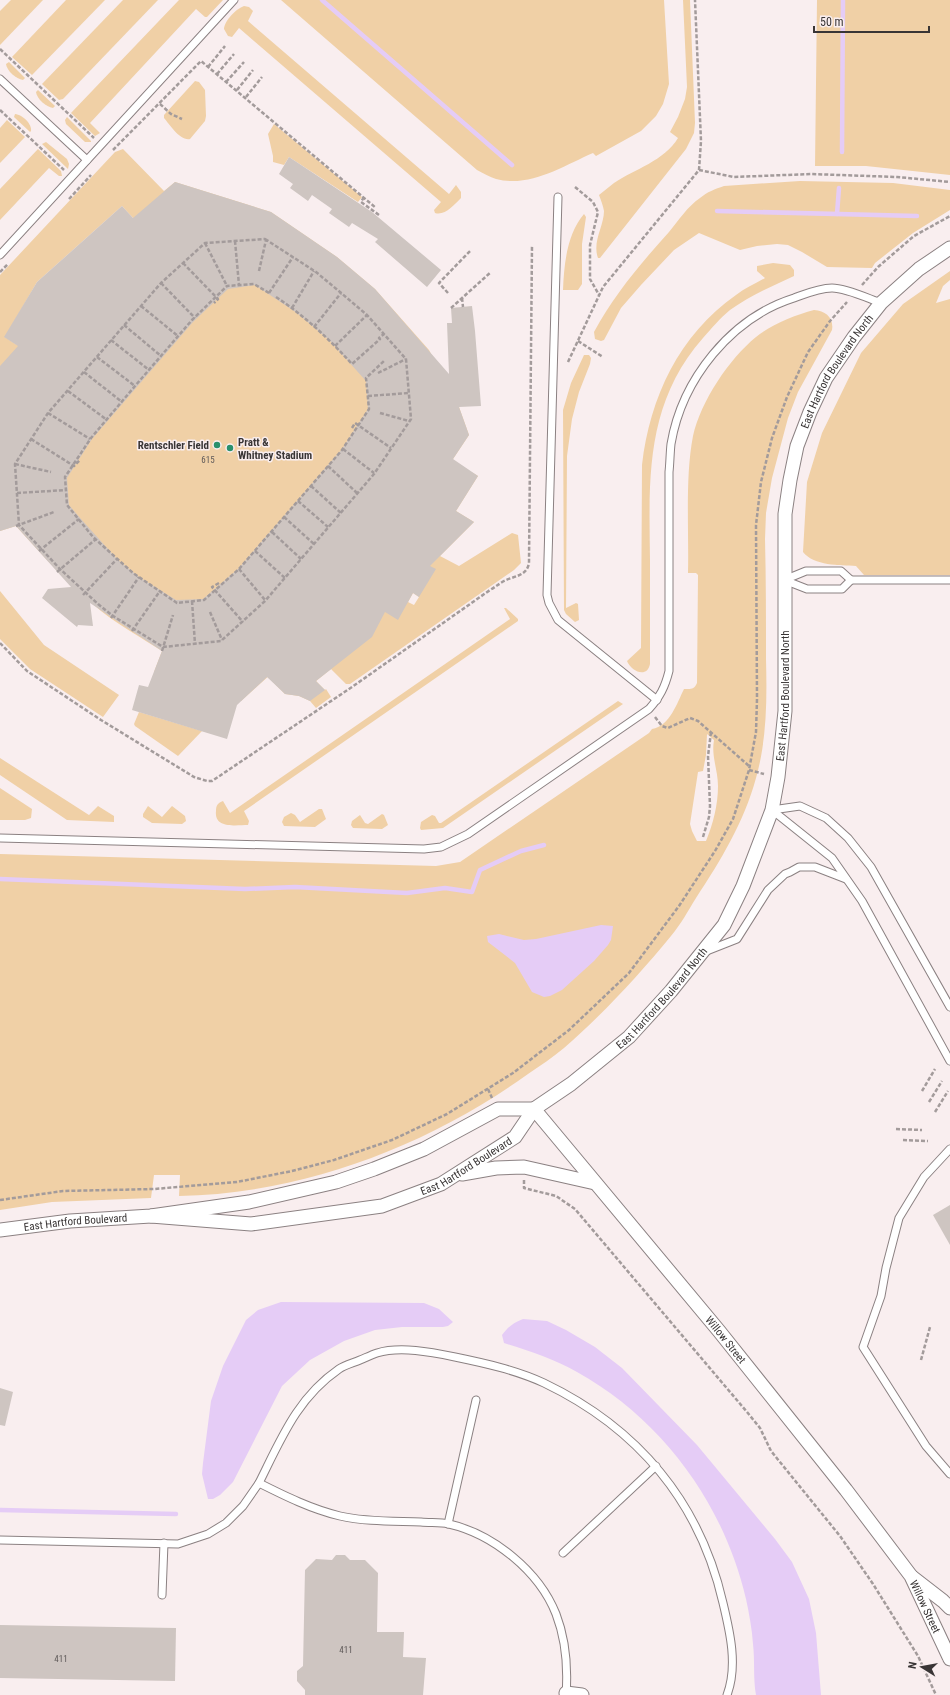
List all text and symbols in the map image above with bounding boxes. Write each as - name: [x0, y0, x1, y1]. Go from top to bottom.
- scale bar: [814, 8, 929, 34]
- text: 50 m: [820, 15, 844, 29]
- street label: East Hartford Boulevard North: [798, 312, 876, 430]
- place label: Pratt & Whitney Stadium: [238, 436, 312, 462]
- place label: Rentschler Field: [138, 439, 209, 452]
- marker: Rentschler Field: [212, 440, 222, 450]
- marker: Pratt & Whitney Stadium: [225, 443, 235, 453]
- house number: 615: [201, 455, 215, 465]
- street label: East Hartford Boulevard North: [774, 630, 792, 762]
- street label: East Hartford Boulevard North: [614, 945, 710, 1052]
- street label: East Hartford Boulevard: [419, 1135, 514, 1198]
- street label: East Hartford Boulevard: [23, 1211, 128, 1234]
- street label: Willow Street: [702, 1314, 748, 1366]
- street label: Willow Street: [907, 1578, 943, 1635]
- house number: 411: [339, 1645, 353, 1655]
- north arrow: [902, 1647, 942, 1687]
- house number: 411: [54, 1654, 68, 1664]
- text: N: [906, 1660, 920, 1670]

